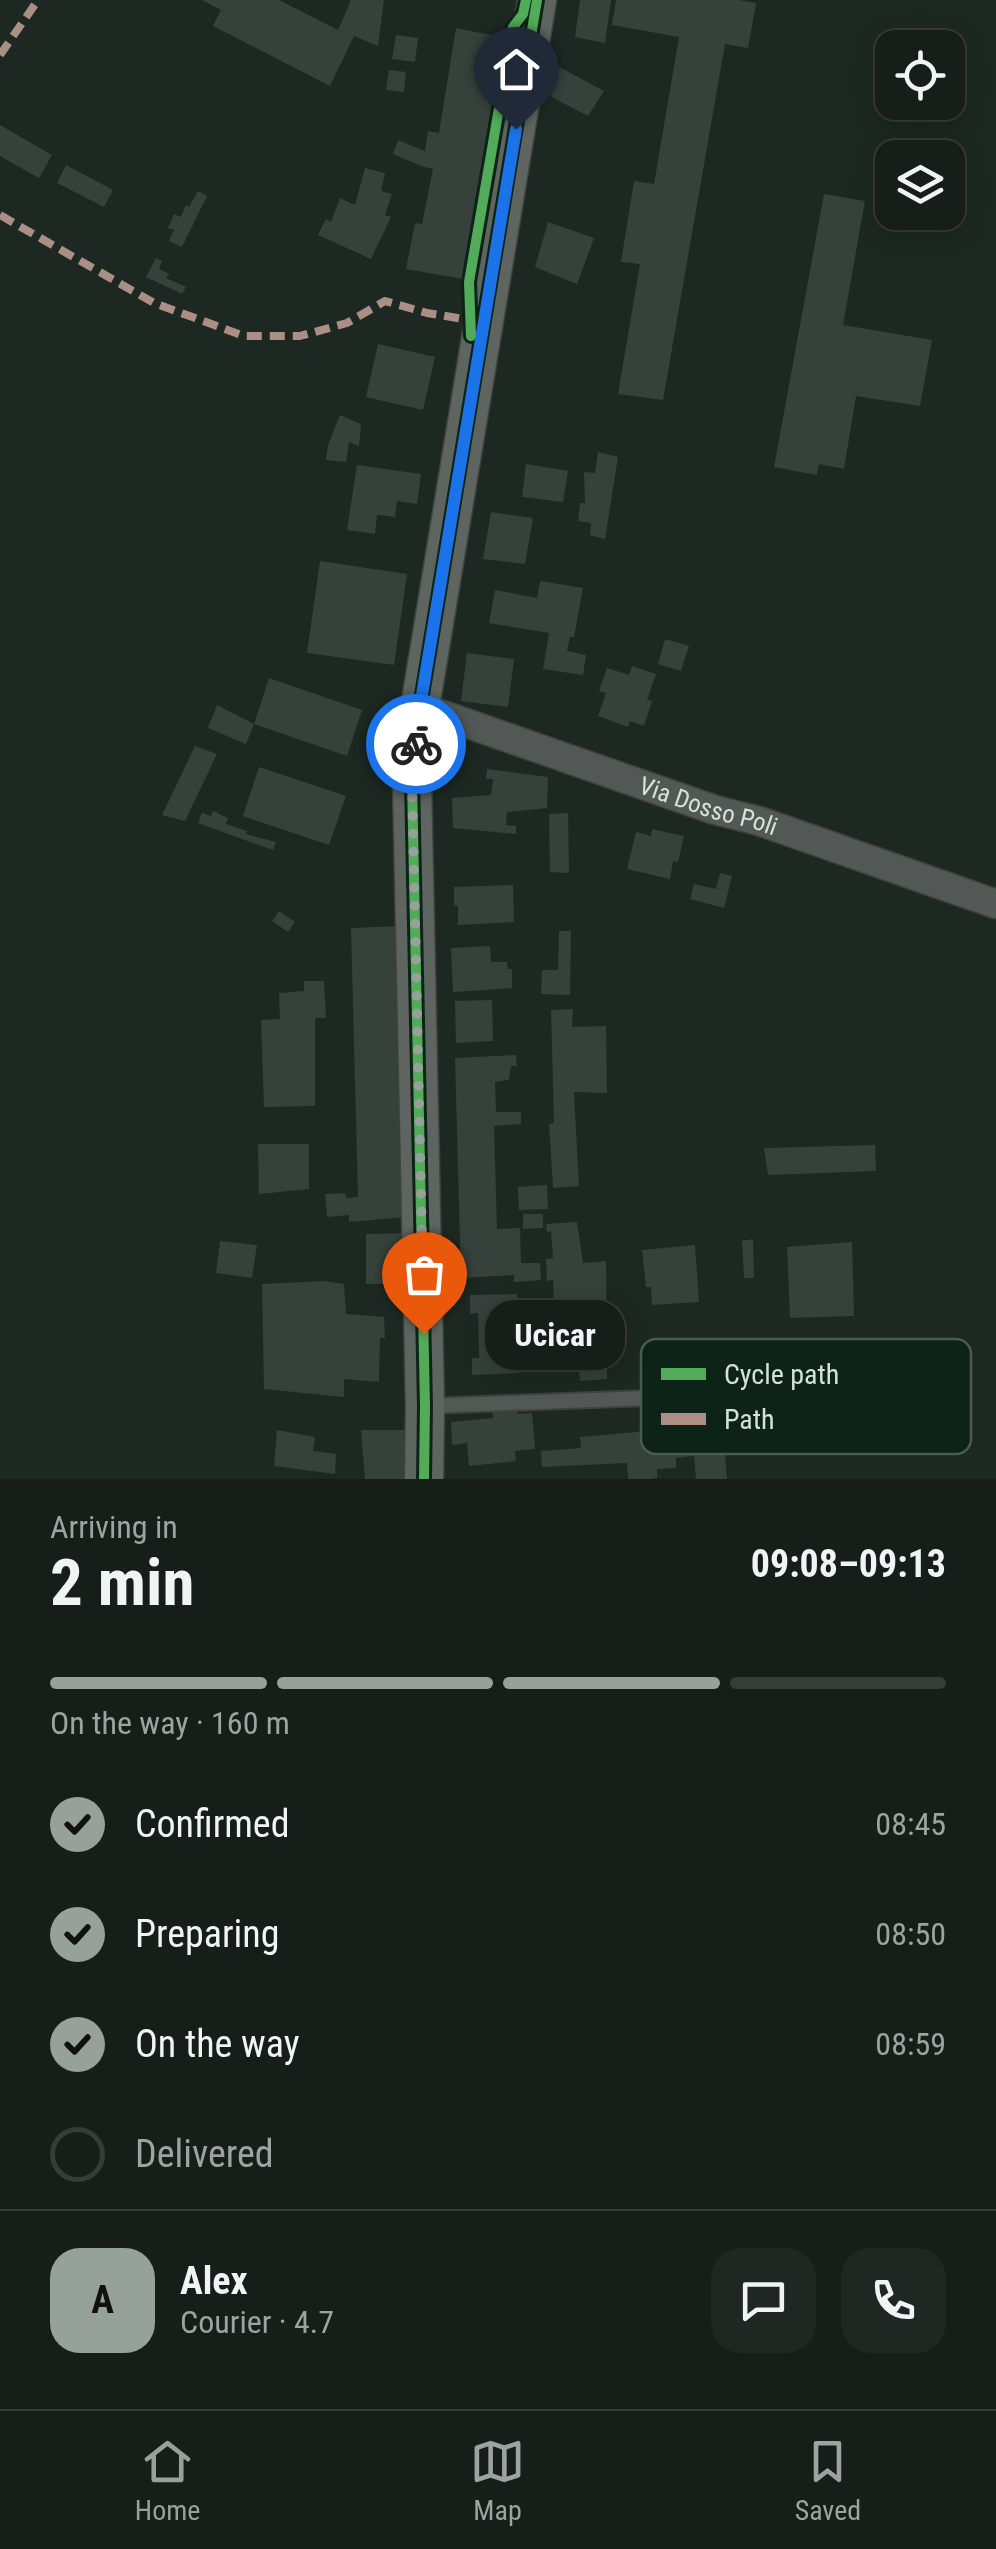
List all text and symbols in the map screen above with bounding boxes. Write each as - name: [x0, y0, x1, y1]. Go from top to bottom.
- pin: [474, 27, 559, 130]
- map controls: [875, 30, 965, 230]
- button: locate: [875, 30, 965, 120]
- icon: home: [489, 42, 544, 97]
- button: layers: [875, 140, 965, 230]
- courier: [366, 694, 466, 794]
- icon: bike: [389, 717, 444, 772]
- street label: Via Dosso Poli: [635, 771, 781, 841]
- pin: [382, 1232, 467, 1335]
- icon: bag: [397, 1247, 452, 1302]
- callout: Ucicar: [484, 1299, 624, 1369]
- text: Ucicar: [514, 1316, 596, 1354]
- legend: [641, 1339, 971, 1454]
- text: Cycle path: [724, 1358, 839, 1391]
- text: Path: [724, 1403, 775, 1436]
- text: Arriving in: [50, 1508, 178, 1546]
- text: 09:08–09:13: [751, 1542, 946, 1586]
- text: 2 min: [50, 1545, 194, 1621]
- text: On the way · 160 m: [50, 1704, 290, 1742]
- icon: check: [50, 1797, 105, 1852]
- text: Confirmed: [135, 1802, 290, 1846]
- text: 08:45: [875, 1805, 946, 1843]
- icon: check: [50, 1907, 105, 1962]
- text: Preparing: [135, 1912, 280, 1956]
- text: 08:50: [875, 1915, 946, 1953]
- icon: check: [50, 2017, 105, 2072]
- text: On the way: [135, 2022, 300, 2066]
- text: 08:59: [875, 2025, 946, 2063]
- text: Delivered: [135, 2132, 274, 2176]
- button: chat: [711, 2248, 816, 2353]
- button: phone: [841, 2248, 946, 2353]
- text: Alex: [180, 2259, 248, 2303]
- text: A: [91, 2278, 114, 2322]
- text: Courier · 4.7: [180, 2303, 334, 2341]
- tab: Home: [135, 2434, 200, 2527]
- tab: Map: [470, 2434, 525, 2527]
- tab: Saved: [795, 2434, 861, 2527]

